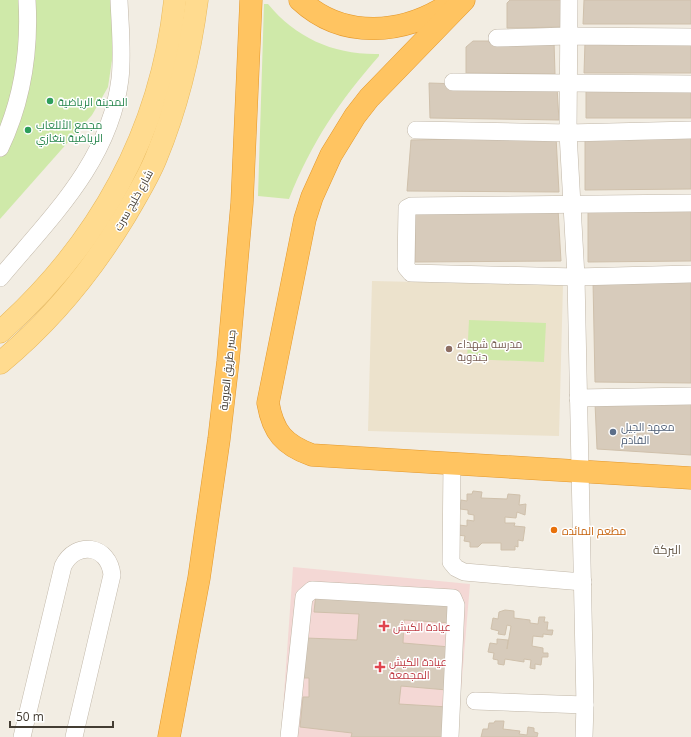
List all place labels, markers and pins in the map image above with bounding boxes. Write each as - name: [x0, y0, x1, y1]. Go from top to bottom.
- place label: المدينة الرياضية: [58, 94, 128, 109]
- marker: المدينة الرياضية: [45, 96, 55, 106]
- place label: مجمع الأللعاب الرياضية بنغازي: [36, 117, 103, 147]
- marker: مجمع الأللعاب الرياضية بنغازي: [23, 125, 33, 135]
- place label: مدرسة شهداء جندوبة: [457, 336, 522, 364]
- marker: مدرسة شهداء جندوبة: [444, 344, 454, 354]
- place label: معهد الجيل القادم: [621, 419, 675, 448]
- marker: معهد الجيل القادم: [608, 427, 618, 437]
- place label: مطعم المائده: [562, 523, 626, 539]
- marker: مطعم المائده: [549, 525, 559, 535]
- place label: عيادة الكيش: [393, 619, 451, 634]
- marker: عيادة الكيش: [378, 620, 390, 632]
- place label: عيادة الكيش المجمعة: [389, 654, 447, 682]
- marker: عيادة الكيش المجمعة: [374, 661, 386, 673]

